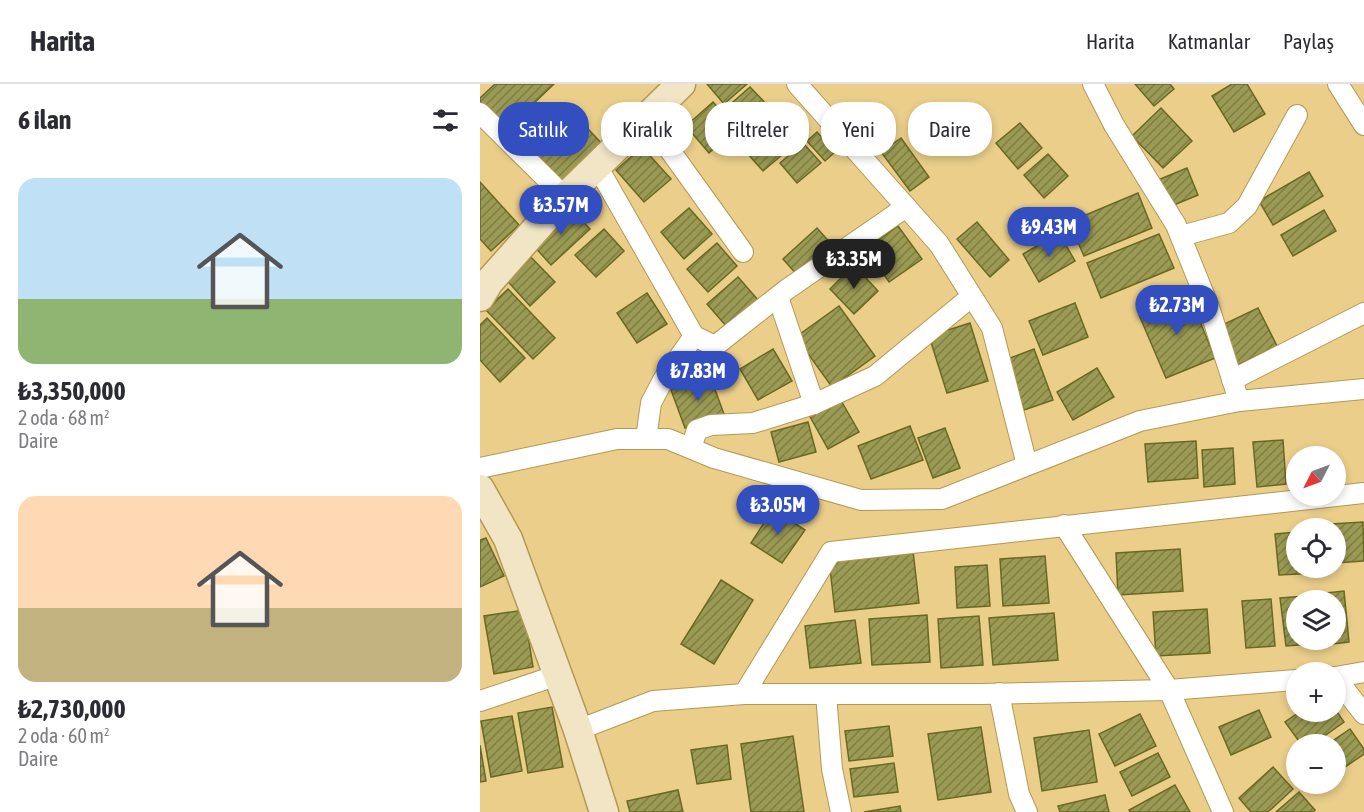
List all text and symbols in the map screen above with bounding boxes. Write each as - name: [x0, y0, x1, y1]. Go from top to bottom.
- text: Harita: [30, 25, 95, 57]
- text: Harita: [1086, 29, 1135, 53]
- text: Katmanlar: [1168, 29, 1250, 53]
- text: Paylaş: [1283, 29, 1334, 53]
- chip: Satılık: [498, 102, 589, 156]
- chip: Kiralık: [601, 102, 693, 156]
- chip: Filtreler: [705, 102, 809, 156]
- chip: Yeni: [821, 102, 896, 156]
- chip: Daire: [908, 102, 992, 156]
- icon: filters: [429, 104, 462, 137]
- text: 6 ilan: [18, 105, 71, 135]
- pin: ₺3.57M: [512, 185, 610, 236]
- text: ₺3.57M: [533, 193, 589, 216]
- pin: ₺9.43M: [1000, 207, 1098, 258]
- text: ₺9.43M: [1021, 215, 1077, 238]
- icon: home: [186, 217, 294, 325]
- pin: ₺3.35M: [805, 239, 903, 290]
- text: ₺3.35M: [826, 247, 882, 270]
- pin: ₺2.73M: [1128, 285, 1226, 336]
- text: ₺2.73M: [1149, 293, 1205, 316]
- pin: ₺7.83M: [649, 351, 747, 402]
- text: ₺7.83M: [670, 359, 726, 382]
- text: ₺3,350,000: [18, 376, 126, 406]
- text: 2 oda · 68 m²: [18, 406, 110, 429]
- text: Daire: [18, 429, 58, 452]
- north arrow: [1286, 446, 1346, 506]
- map controls: [1286, 446, 1346, 794]
- pin: ₺3.05M: [729, 485, 827, 536]
- text: ₺3.05M: [750, 493, 806, 516]
- button: locate: [1286, 518, 1346, 578]
- icon: home: [186, 535, 294, 643]
- button: layers: [1286, 590, 1346, 650]
- button: +: [1286, 662, 1346, 722]
- text: ₺2,730,000: [18, 694, 126, 724]
- text: 2 oda · 60 m²: [18, 724, 110, 747]
- button: −: [1286, 734, 1346, 794]
- text: Daire: [18, 747, 58, 770]

